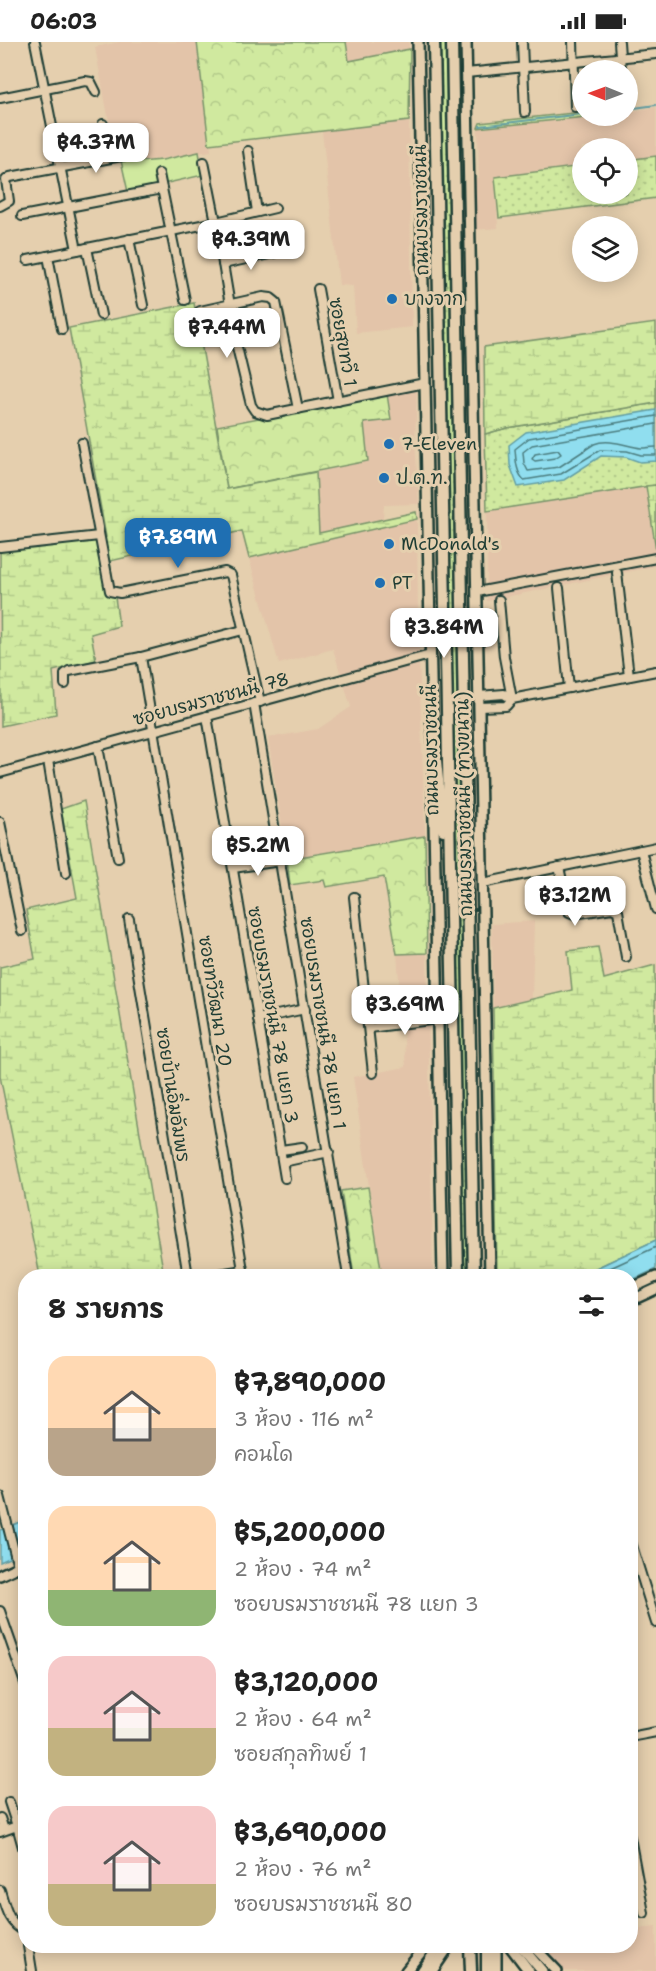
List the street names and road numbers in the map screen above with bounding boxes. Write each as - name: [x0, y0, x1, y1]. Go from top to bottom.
- street label: ถนนบรมราชชนนี: [408, 144, 434, 276]
- street label: ซอยสุขทวี 1: [321, 296, 363, 389]
- street label: ซอยบรมราชชนนี 78: [130, 667, 292, 731]
- street label: ถนนบรมราชชนนี: [418, 684, 444, 816]
- street label: ถนนบรมราชชนนี (ทางขนาน): [450, 691, 478, 917]
- street label: ซอยบรมราชชนนี 78 แยก 3: [242, 904, 304, 1126]
- street label: ซอยบรมราชชนนี 78 แยก 1: [294, 915, 352, 1131]
- street label: ซอยทวีวัฒนา 20: [193, 934, 237, 1068]
- street label: ซอยบ้านอิ่มอัมพร: [151, 1025, 201, 1164]

